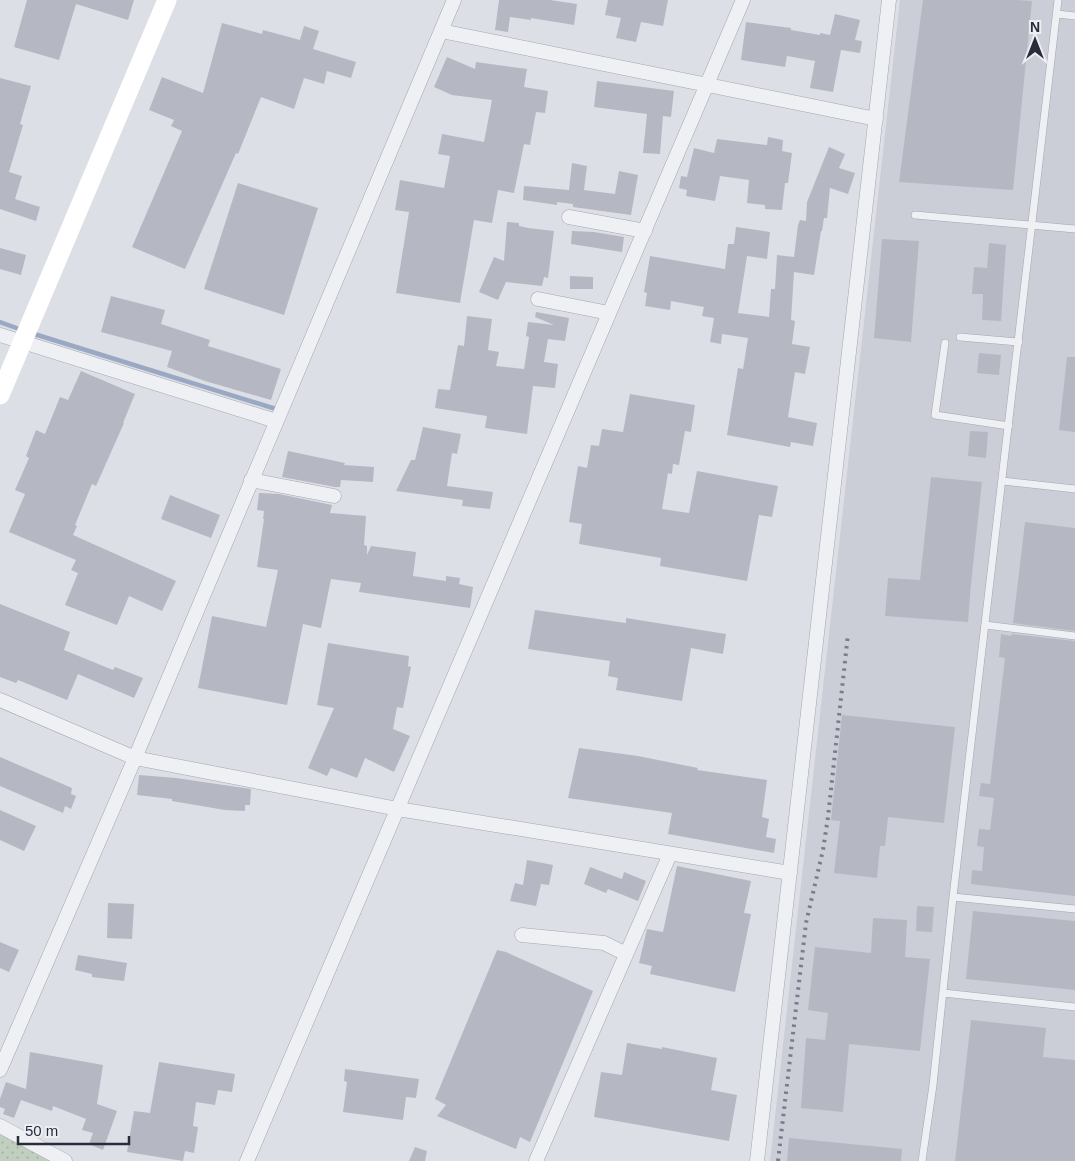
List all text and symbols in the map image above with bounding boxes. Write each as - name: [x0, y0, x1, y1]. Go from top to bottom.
- north arrow: [1010, 15, 1060, 65]
- text: N: [1030, 19, 1040, 35]
- scale bar: [18, 1114, 129, 1146]
- text: 50 m: [25, 1122, 58, 1139]

